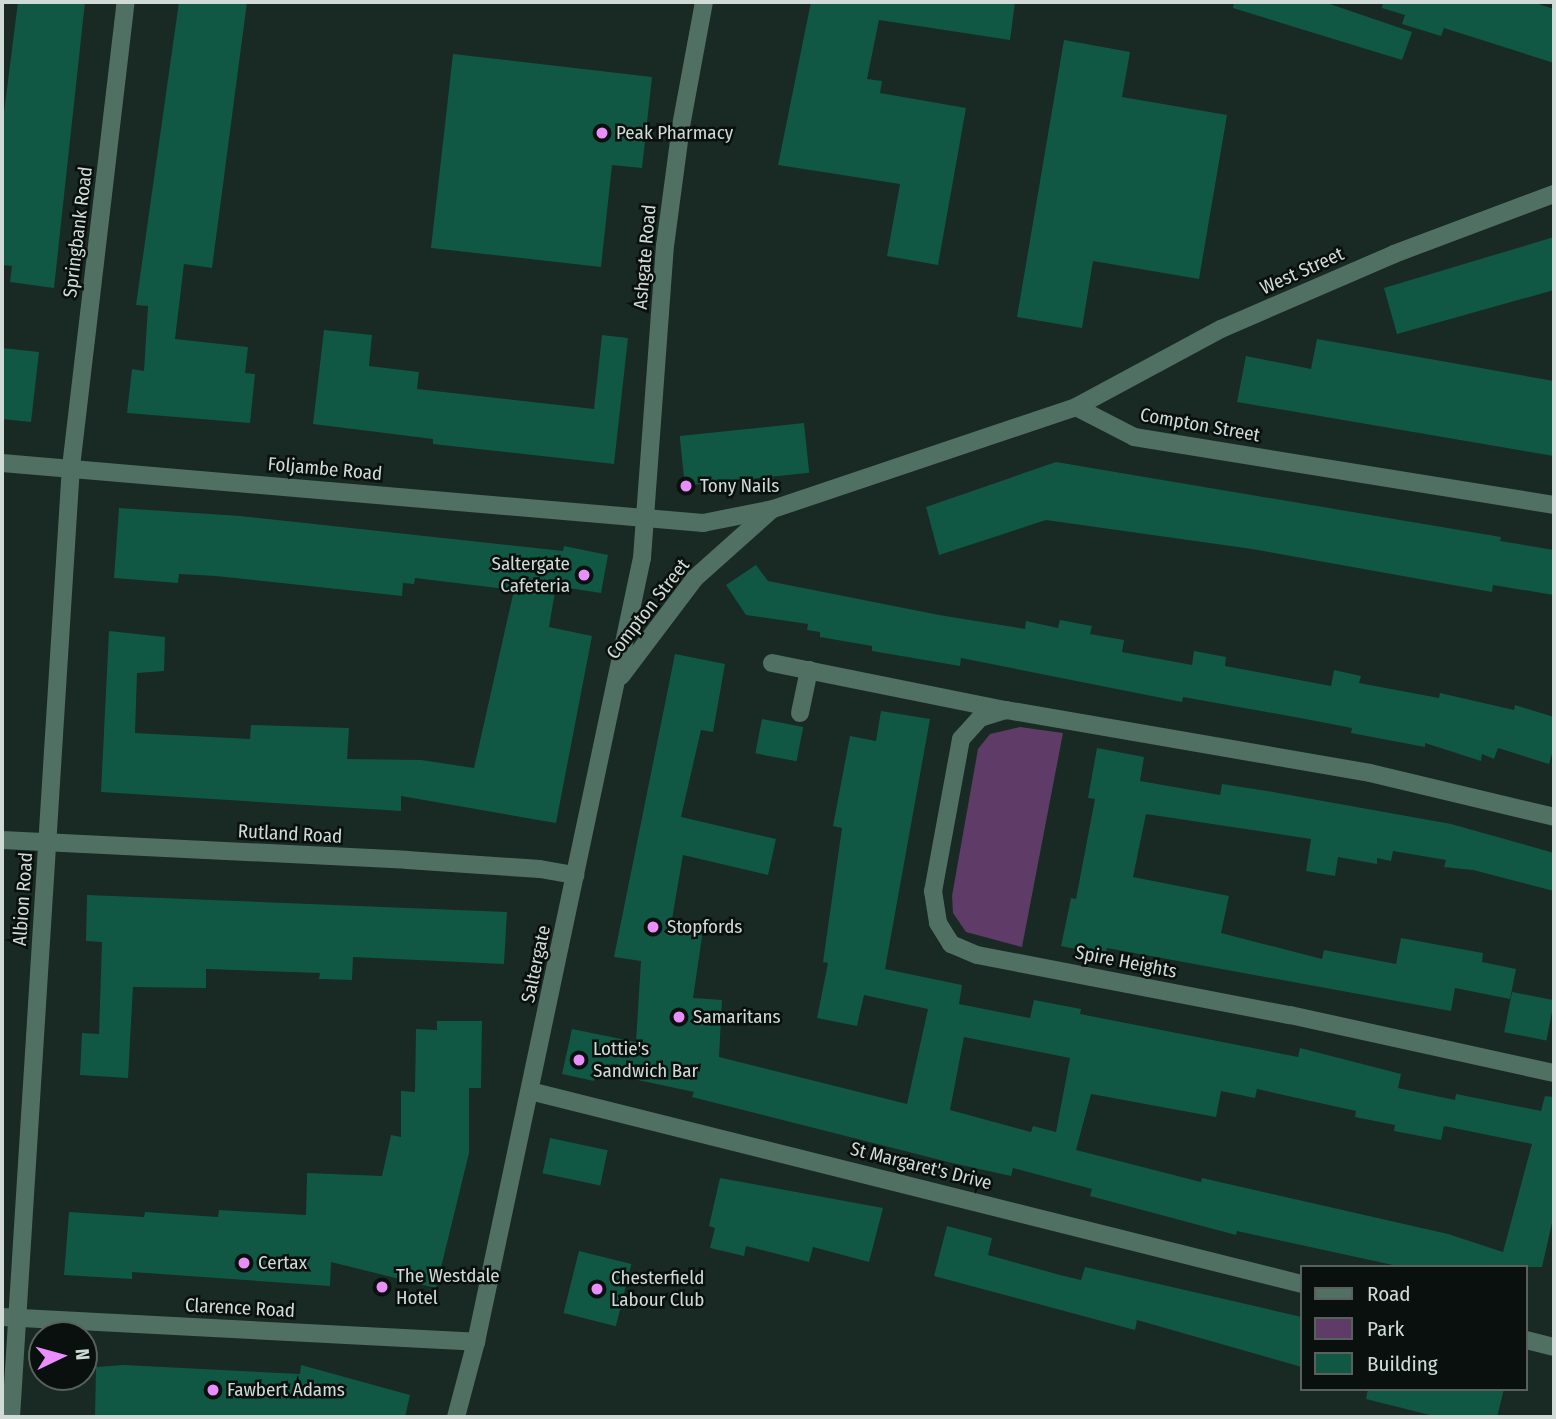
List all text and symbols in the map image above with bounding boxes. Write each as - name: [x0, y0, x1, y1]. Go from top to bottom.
- place label: Peak Pharmacy: [616, 122, 733, 144]
- marker: Peak Pharmacy: [594, 125, 610, 141]
- street label: Springbank Road: [59, 165, 97, 299]
- street label: Ashgate Road: [629, 204, 661, 310]
- street label: West Street: [1257, 242, 1347, 300]
- street label: Compton Street: [1138, 403, 1262, 447]
- street label: Foljambe Road: [267, 453, 383, 485]
- place label: Tony Nails: [700, 475, 779, 497]
- marker: Tony Nails: [678, 478, 694, 494]
- place label: Saltergate Cafeteria: [492, 553, 570, 597]
- street label: Compton Street: [602, 554, 694, 664]
- marker: Saltergate Cafeteria: [576, 567, 592, 583]
- street label: Rutland Road: [237, 820, 343, 848]
- street label: Albion Road: [8, 851, 38, 947]
- place label: Stopfords: [667, 916, 742, 938]
- marker: Stopfords: [645, 919, 661, 935]
- street label: Saltergate: [517, 923, 555, 1005]
- street label: Spire Heights: [1073, 941, 1179, 983]
- place label: Samaritans: [693, 1006, 781, 1028]
- marker: Samaritans: [671, 1009, 687, 1025]
- place label: Lottie's Sandwich Bar: [593, 1038, 698, 1082]
- marker: Lottie's Sandwich Bar: [571, 1052, 587, 1068]
- street label: St Margaret's Drive: [848, 1137, 994, 1195]
- place label: Certax: [258, 1252, 307, 1274]
- marker: Certax: [236, 1255, 252, 1271]
- place label: The Westdale Hotel: [396, 1265, 500, 1309]
- legend: [1300, 1265, 1528, 1391]
- place label: Chesterfield Labour Club: [611, 1267, 704, 1311]
- marker: The Westdale Hotel: [374, 1279, 390, 1295]
- marker: Chesterfield Labour Club: [589, 1281, 605, 1297]
- text: Road: [1367, 1281, 1411, 1307]
- street label: Clarence Road: [184, 1294, 296, 1322]
- text: Park: [1367, 1316, 1404, 1342]
- north arrow: [28, 1321, 98, 1391]
- text: N: [70, 1348, 94, 1361]
- text: Building: [1367, 1351, 1438, 1377]
- place label: Fawbert Adams: [227, 1379, 345, 1401]
- marker: Fawbert Adams: [205, 1382, 221, 1398]

